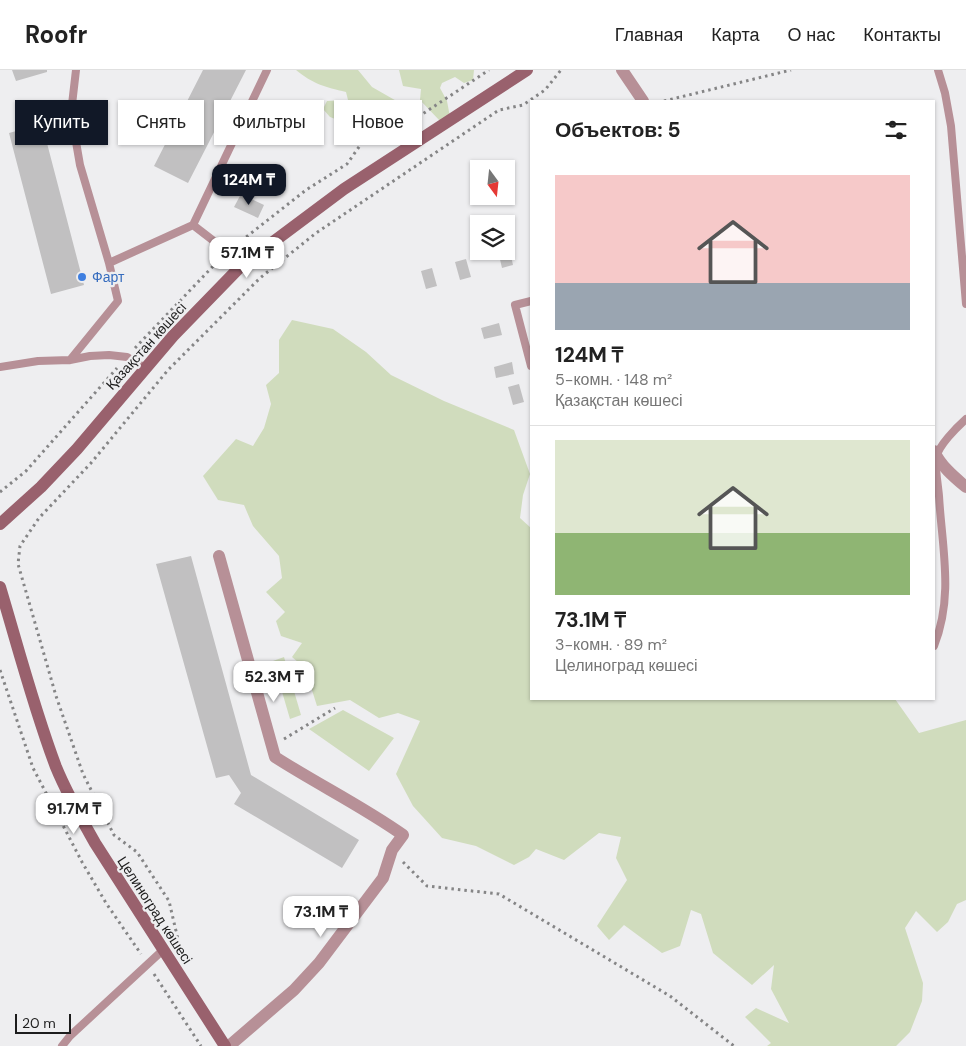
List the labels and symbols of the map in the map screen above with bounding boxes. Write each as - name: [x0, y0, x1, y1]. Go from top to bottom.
- north arrow: [470, 160, 515, 205]
- pin: 124M ₸: [208, 164, 290, 206]
- pin: 57.1M ₸: [201, 236, 293, 279]
- place label: Фарт: [92, 268, 125, 286]
- marker: Фарт: [76, 271, 88, 283]
- street label: Қазақстан көшесі: [102, 298, 190, 394]
- pin: 52.3M ₸: [228, 660, 320, 703]
- pin: 91.7M ₸: [28, 792, 120, 835]
- street label: Целиноград көшесі: [113, 853, 197, 967]
- pin: 73.1M ₸: [275, 896, 367, 938]
- scale bar: [15, 1011, 71, 1034]

